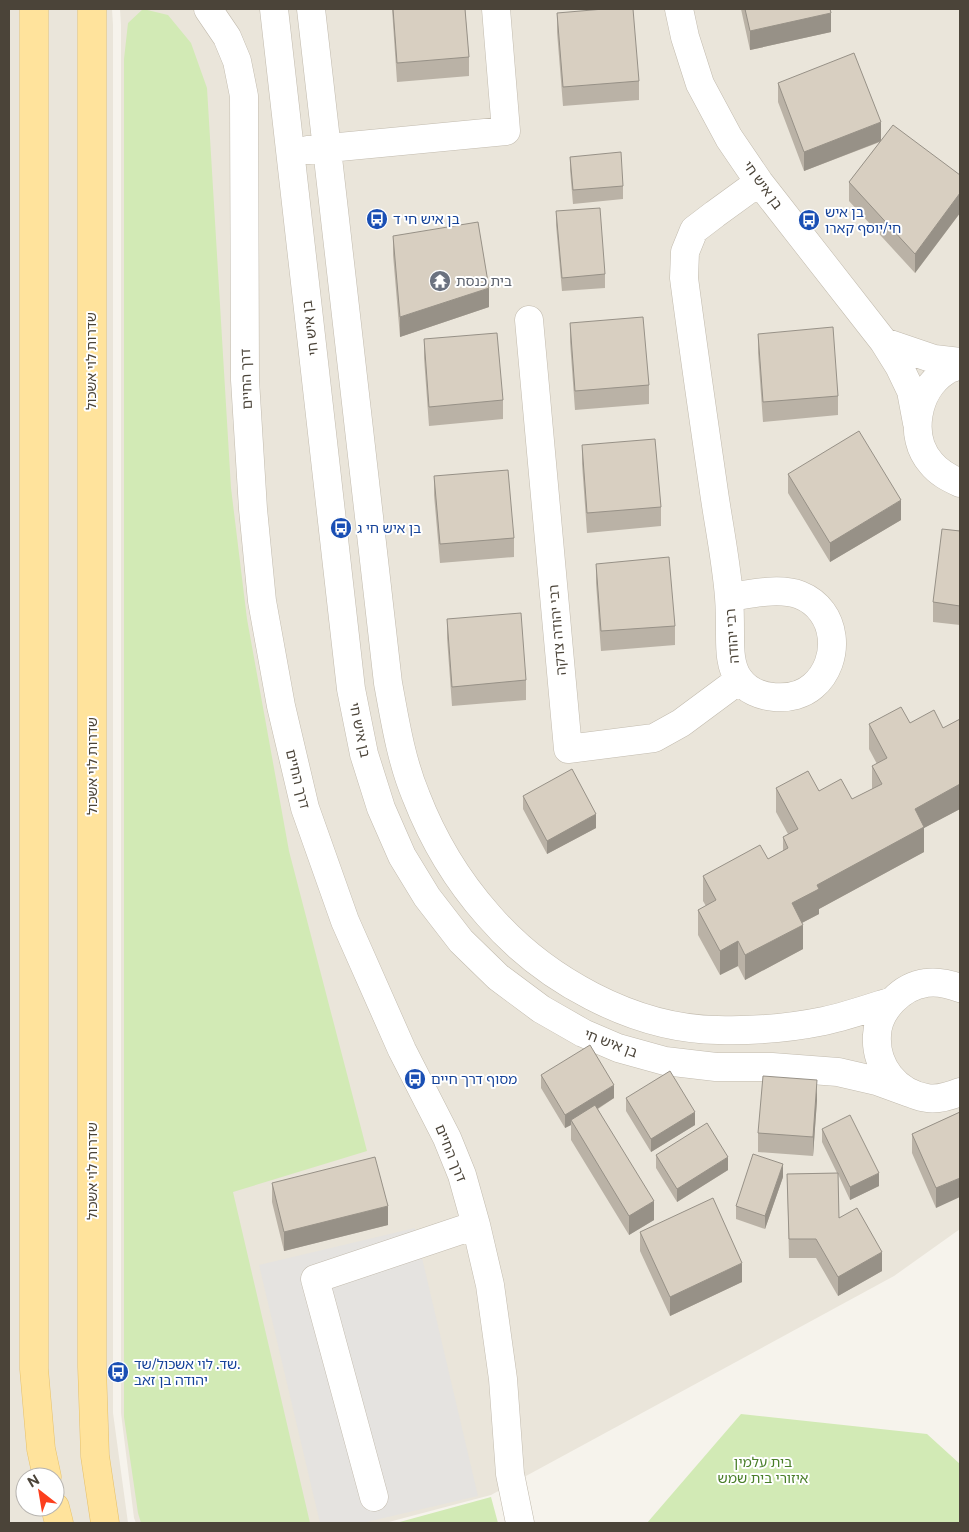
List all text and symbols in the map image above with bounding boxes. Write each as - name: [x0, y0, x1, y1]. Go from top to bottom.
- street label: בן איש חי: [740, 158, 786, 212]
- place label: בן איש חי/יוסף קארו: [825, 204, 901, 236]
- bus stop icon: בן איש חי ד: [365, 207, 389, 231]
- bus stop icon: בן איש חי/יוסף קארו: [797, 208, 821, 232]
- place label: בן איש חי ד: [393, 211, 460, 227]
- temple icon: בית כנסת: [428, 269, 452, 293]
- place label: בית כנסת: [456, 273, 512, 289]
- street label: בן איש חי: [299, 299, 321, 357]
- street label: שדרות לוי אשכול: [83, 312, 99, 410]
- street label: דרך החיים: [237, 348, 255, 410]
- bus stop icon: בן איש חי ג: [329, 516, 353, 540]
- place label: בן איש חי ג: [357, 520, 421, 536]
- street label: רבי יהודה צדקה: [545, 584, 569, 676]
- street label: רבי יהודה: [722, 608, 742, 664]
- street label: בן איש חי: [346, 701, 374, 759]
- street label: שדרות לוי אשכול: [84, 717, 100, 815]
- street label: דרך החיים: [283, 748, 313, 811]
- street label: בן איש חי: [582, 1026, 640, 1060]
- bus stop icon: מסוף דרך חיים: [403, 1067, 427, 1091]
- place label: מסוף דרך חיים: [431, 1071, 517, 1087]
- street label: שדרות לוי אשכול: [84, 1122, 100, 1220]
- street label: דרך החיים: [432, 1122, 470, 1185]
- place label: שד. לוי אשכול/שד. יהודה בן זאב: [134, 1356, 240, 1388]
- bus stop icon: שד. לוי אשכול/שד. יהודה בן זאב: [106, 1360, 130, 1384]
- park label: בית עלמין איזורי בית שמש: [718, 1454, 809, 1486]
- north arrow: [15, 1467, 65, 1517]
- text: N: [24, 1471, 42, 1491]

